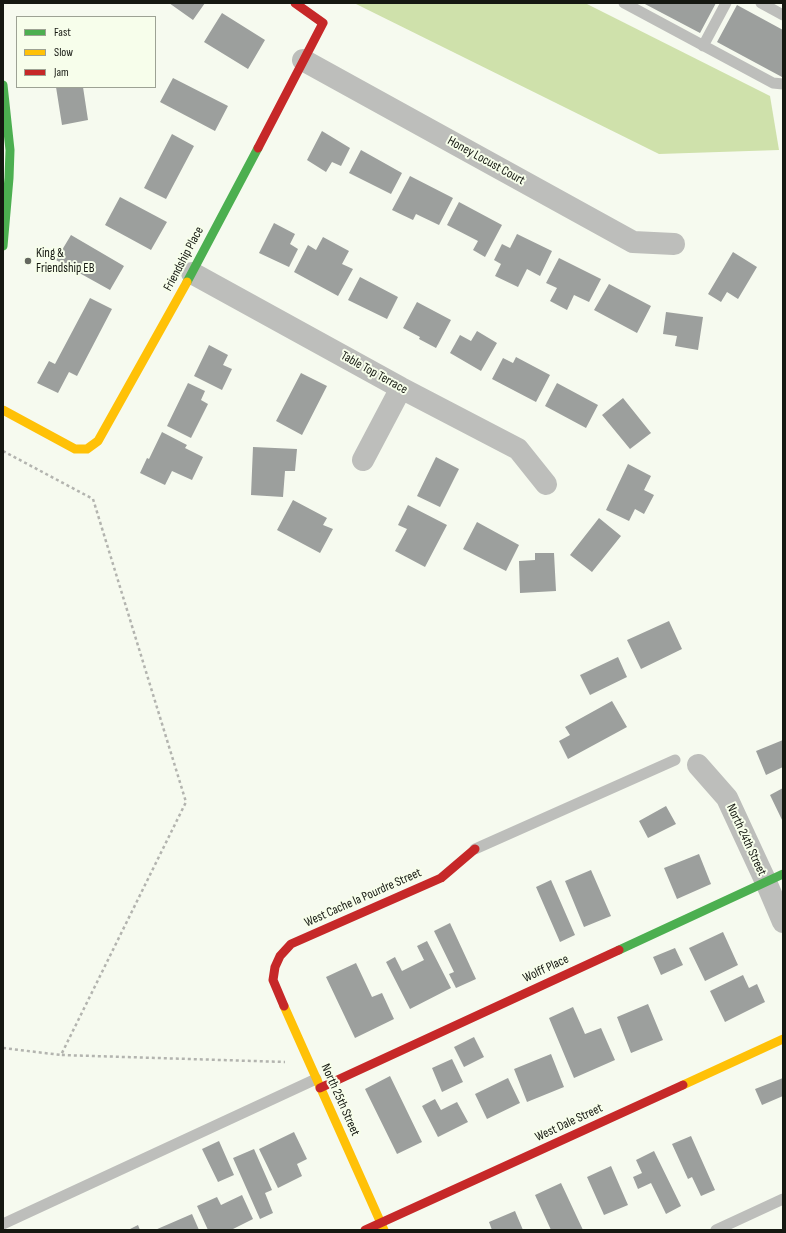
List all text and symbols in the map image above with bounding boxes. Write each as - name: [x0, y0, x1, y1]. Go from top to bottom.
- legend: [16, 16, 156, 88]
- text: Fast: [54, 25, 71, 40]
- text: Slow: [54, 45, 73, 60]
- text: Jam: [54, 65, 69, 80]
- street label: Honey Locust Court: [445, 133, 527, 189]
- street label: Friendship Place: [161, 224, 207, 294]
- place label: King & Friendship EB: [36, 246, 95, 277]
- marker: King & Friendship EB: [23, 256, 33, 266]
- street label: Table Top Terrace: [338, 348, 410, 398]
- street label: North 24th Street: [723, 802, 769, 878]
- street label: West Cache la Pourdre Street: [302, 865, 424, 931]
- street label: Wolff Place: [521, 952, 571, 986]
- street label: North 25th Street: [317, 1062, 363, 1138]
- street label: West Dale Street: [533, 1101, 605, 1145]

